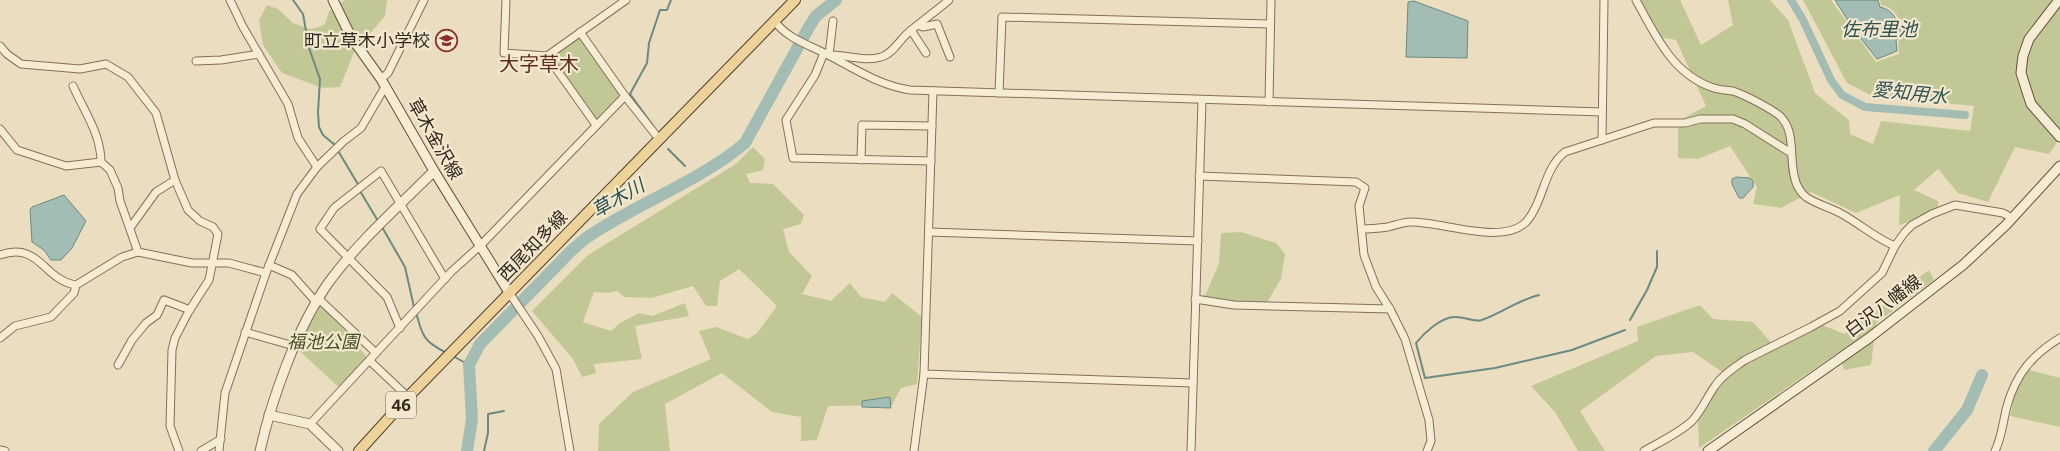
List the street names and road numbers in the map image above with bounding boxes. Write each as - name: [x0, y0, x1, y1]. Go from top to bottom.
- street label: 草木金沢線: [403, 95, 467, 183]
- street label: 西尾知多線: [494, 206, 572, 286]
- street label: 白沢八幡線: [1840, 270, 1926, 342]
- road number: 46: [386, 392, 416, 418]

